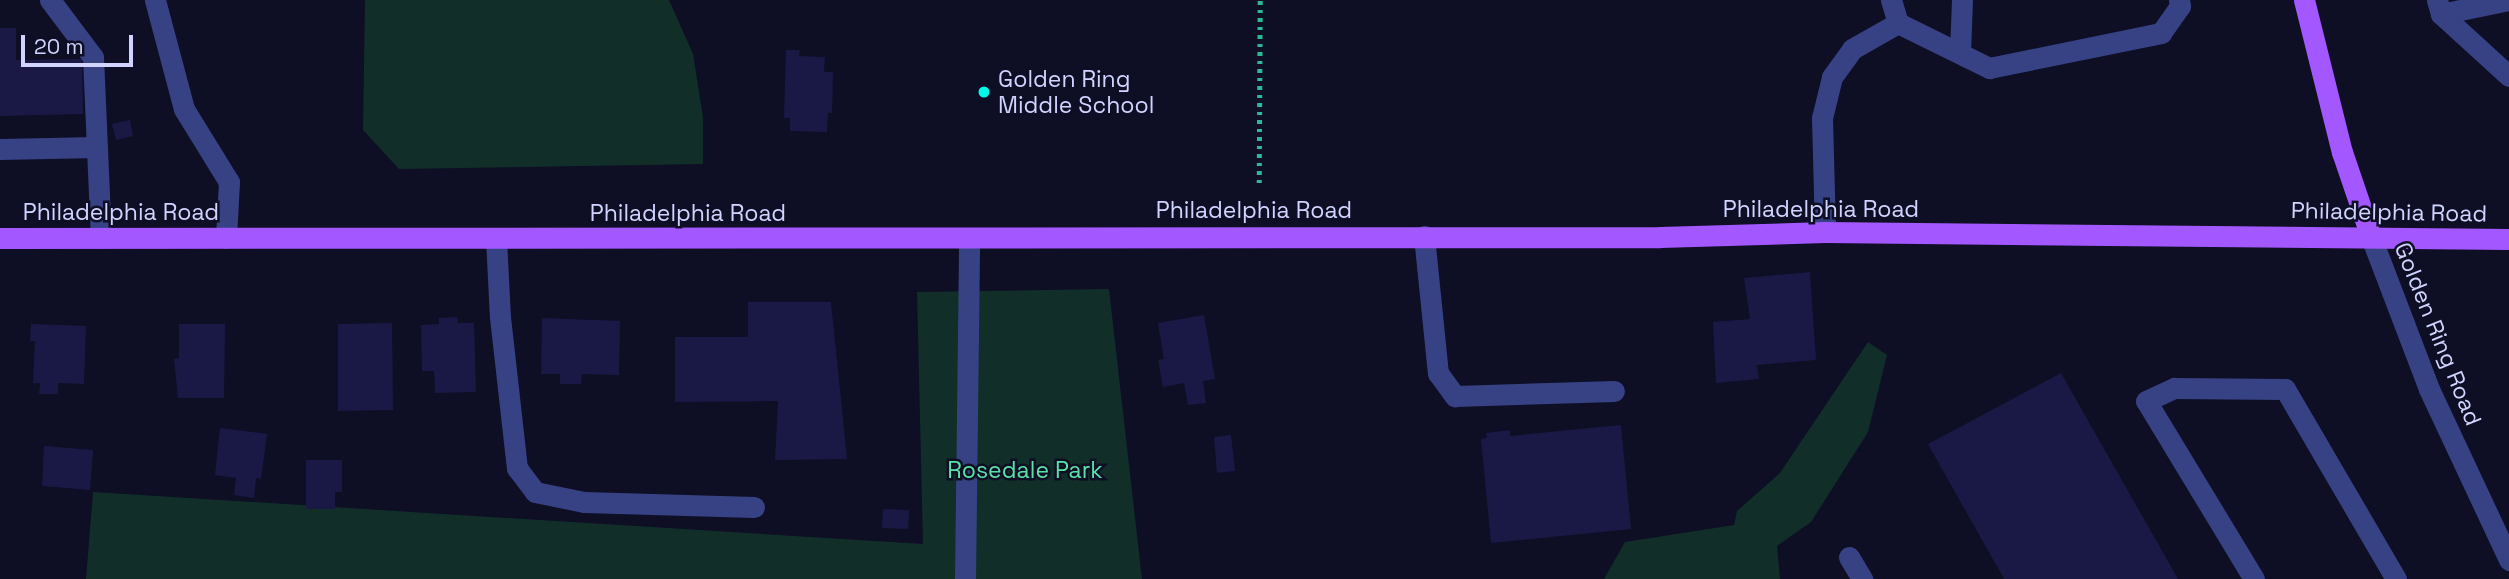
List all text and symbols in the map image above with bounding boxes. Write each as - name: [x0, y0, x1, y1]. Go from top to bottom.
- scale bar: [24, 21, 136, 65]
- text: 20 m: [34, 33, 84, 60]
- place label: Golden Ring Middle School: [998, 65, 1154, 119]
- marker: Golden Ring Middle School: [976, 84, 992, 100]
- street label: Philadelphia Road: [1723, 195, 1919, 223]
- street label: Philadelphia Road: [1156, 196, 1352, 224]
- street label: Philadelphia Road: [2291, 196, 2487, 228]
- street label: Philadelphia Road: [23, 198, 219, 226]
- street label: Philadelphia Road: [590, 199, 786, 227]
- street label: Golden Ring Road: [2389, 239, 2487, 429]
- park label: Rosedale Park: [947, 456, 1103, 484]

